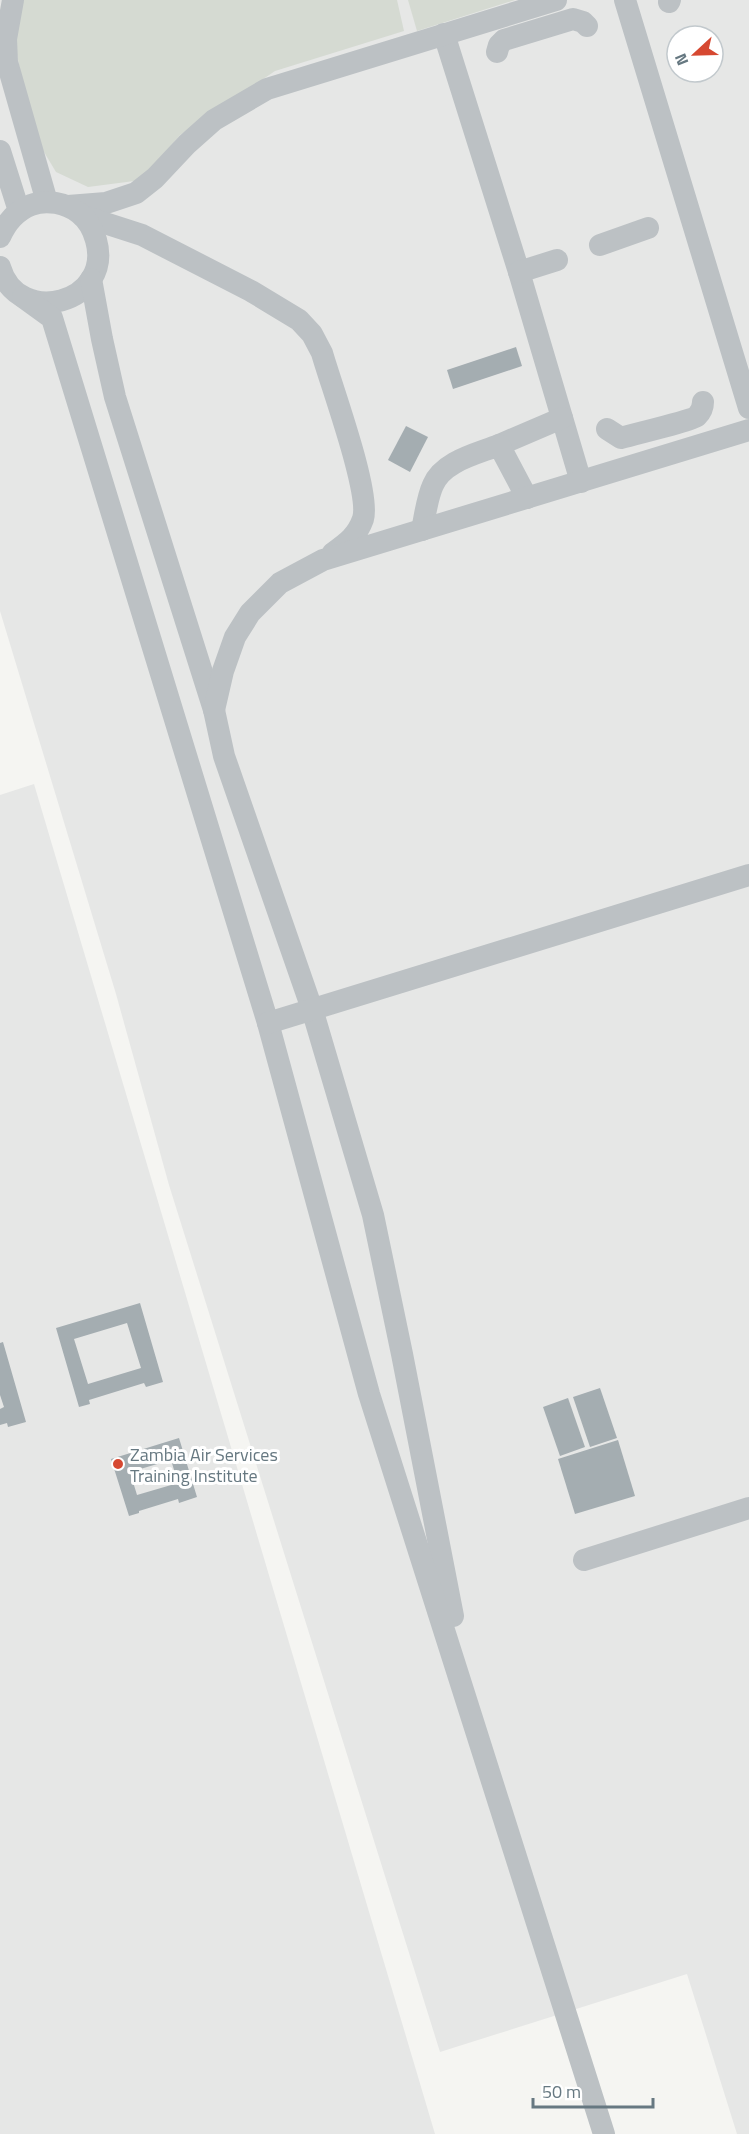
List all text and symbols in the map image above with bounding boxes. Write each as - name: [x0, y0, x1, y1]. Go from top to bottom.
- north arrow: [665, 24, 725, 84]
- text: N: [668, 50, 694, 69]
- place label: Zambia Air Services Training Institute: [130, 1441, 278, 1489]
- marker: Zambia Air Services Training Institute: [111, 1457, 125, 1471]
- scale bar: [533, 2071, 653, 2109]
- text: 50 m: [542, 2078, 581, 2105]

